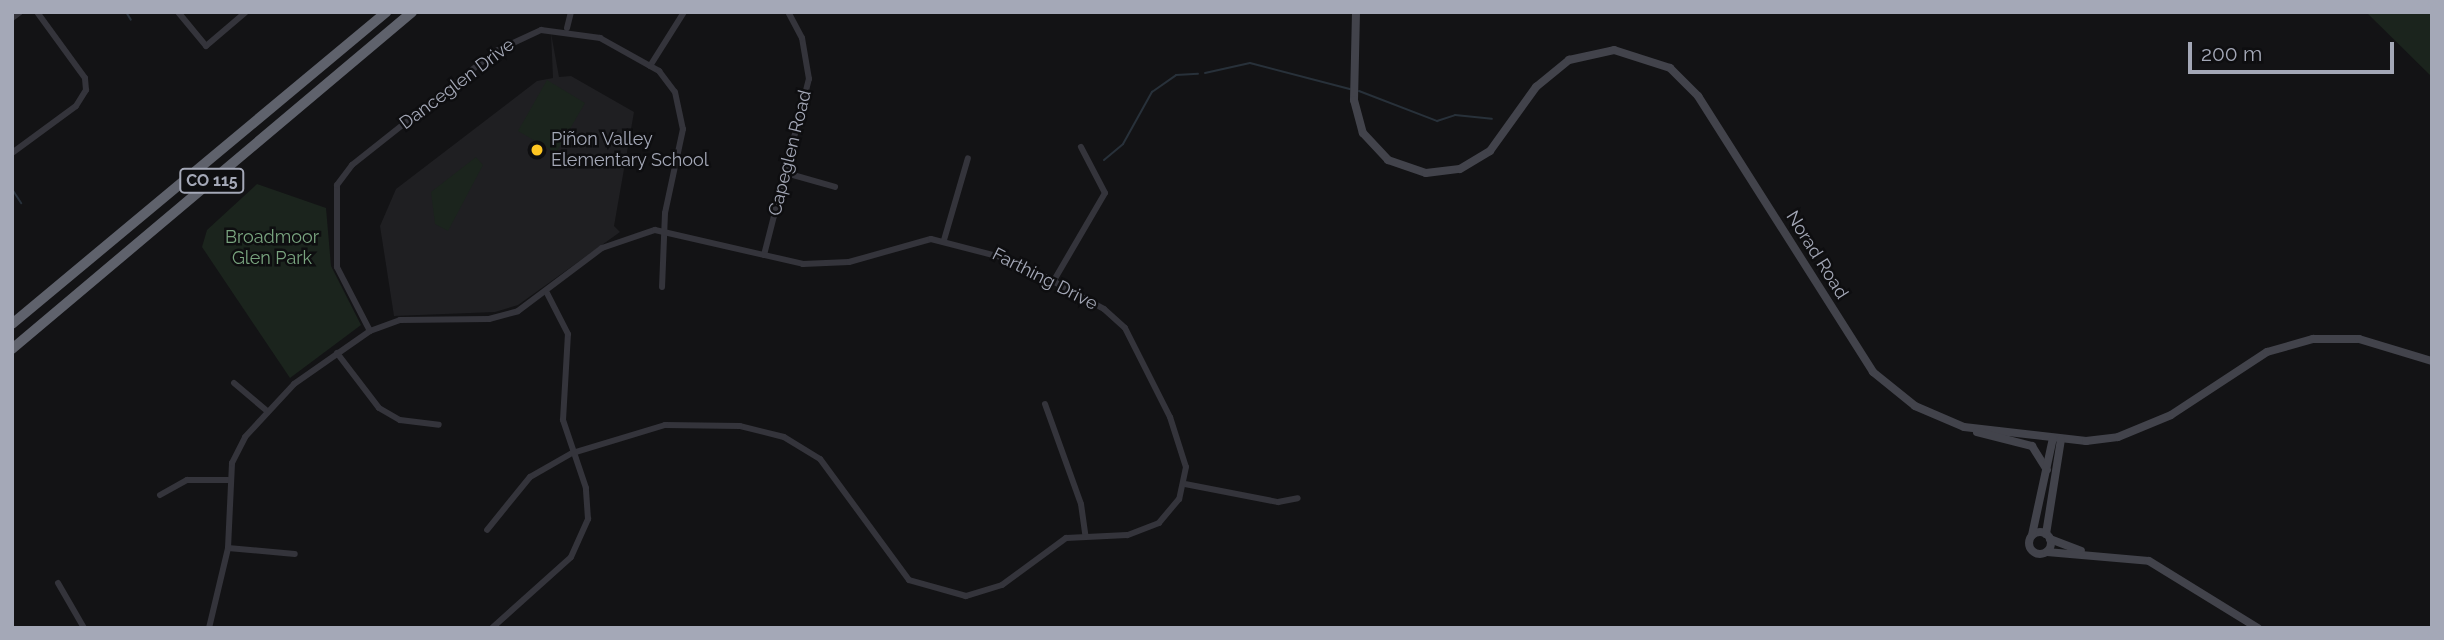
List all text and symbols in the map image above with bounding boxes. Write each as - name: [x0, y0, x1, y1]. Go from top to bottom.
- scale bar: [2192, 28, 2398, 72]
- street label: Danceglen Drive: [395, 34, 519, 134]
- text: 200 m: [2201, 41, 2262, 66]
- street label: Capeglen Road: [764, 88, 816, 218]
- place label: Piñon Valley Elementary School: [551, 129, 709, 172]
- marker: Piñon Valley Elementary School: [529, 142, 545, 158]
- road number: CO 115: [179, 168, 245, 194]
- street label: Norad Road: [1781, 207, 1853, 303]
- park label: Broadmoor Glen Park: [225, 227, 319, 270]
- street label: Farthing Drive: [989, 243, 1101, 315]

